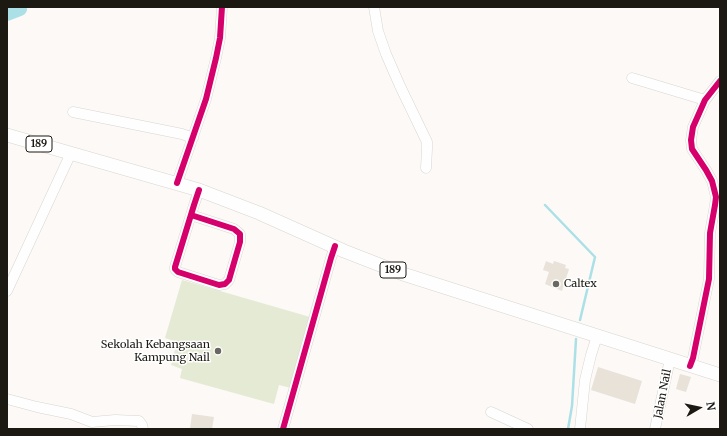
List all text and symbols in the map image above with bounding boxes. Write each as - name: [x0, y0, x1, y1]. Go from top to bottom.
- road number: 189: [26, 136, 52, 152]
- road number: 189: [380, 262, 406, 278]
- place label: Caltex: [564, 277, 597, 291]
- marker: Caltex: [551, 279, 561, 289]
- place label: Sekolah Kebangsaan Kampung Nail: [101, 338, 210, 364]
- marker: Sekolah Kebangsaan Kampung Nail: [213, 346, 223, 356]
- street label: Jalan Nail: [652, 368, 674, 420]
- north arrow: [679, 388, 719, 428]
- text: N: [703, 401, 718, 412]

